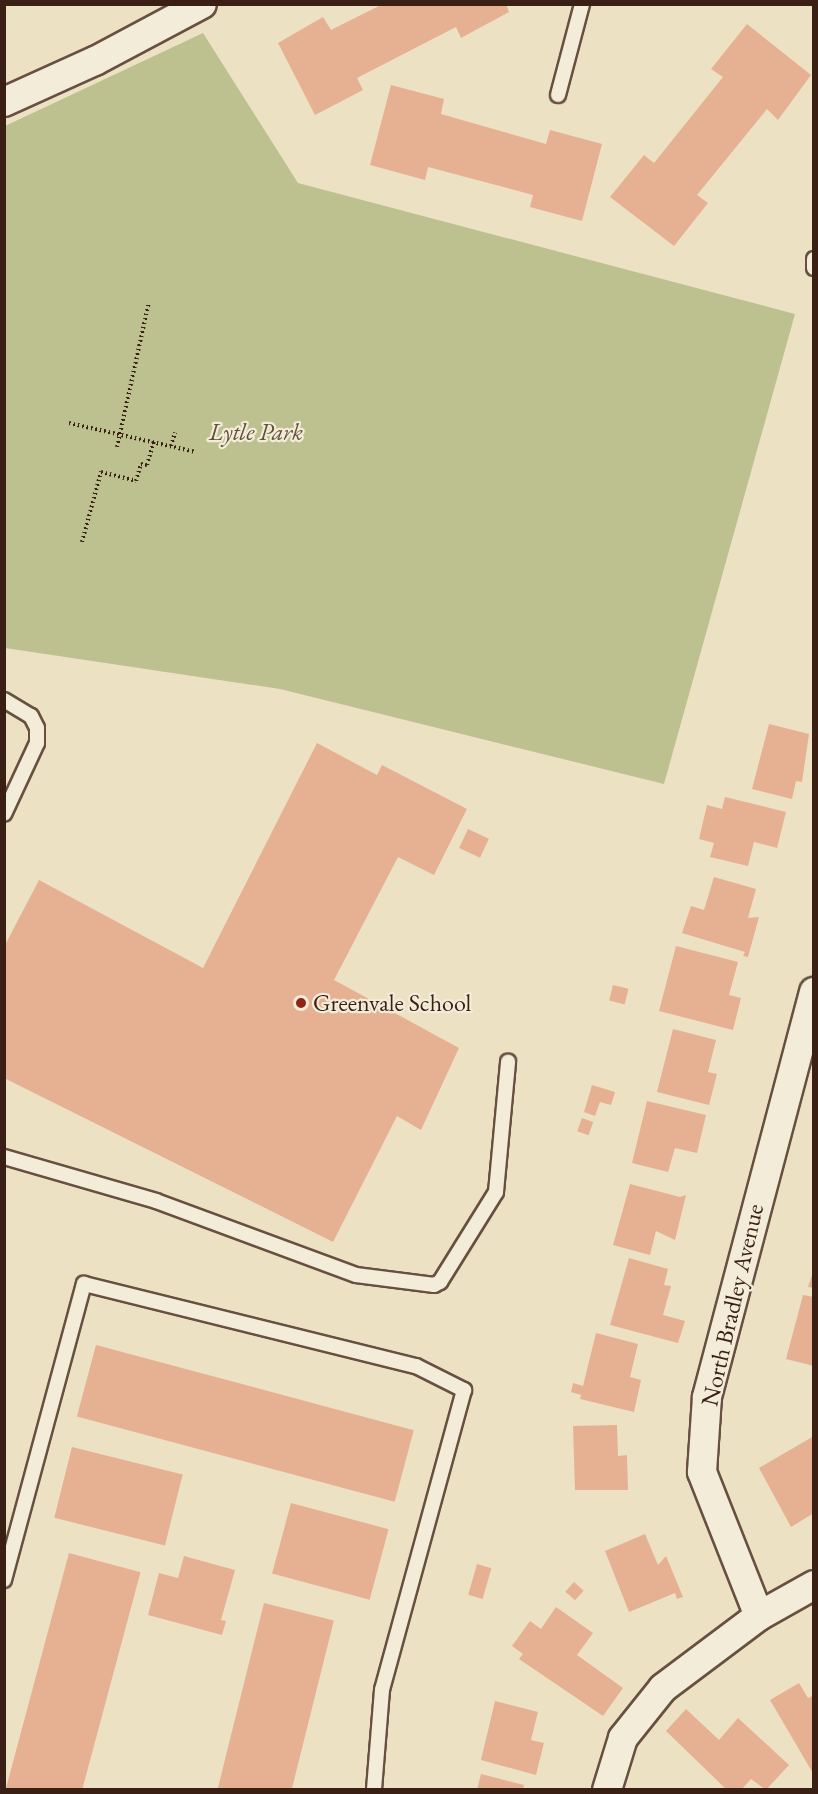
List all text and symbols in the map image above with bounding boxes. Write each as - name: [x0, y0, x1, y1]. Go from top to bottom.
- park label: Lytle Park: [209, 418, 303, 446]
- place label: Greenvale School: [313, 989, 471, 1017]
- marker: Greenvale School: [294, 996, 308, 1010]
- street label: North Bradley Avenue: [695, 1201, 769, 1409]

